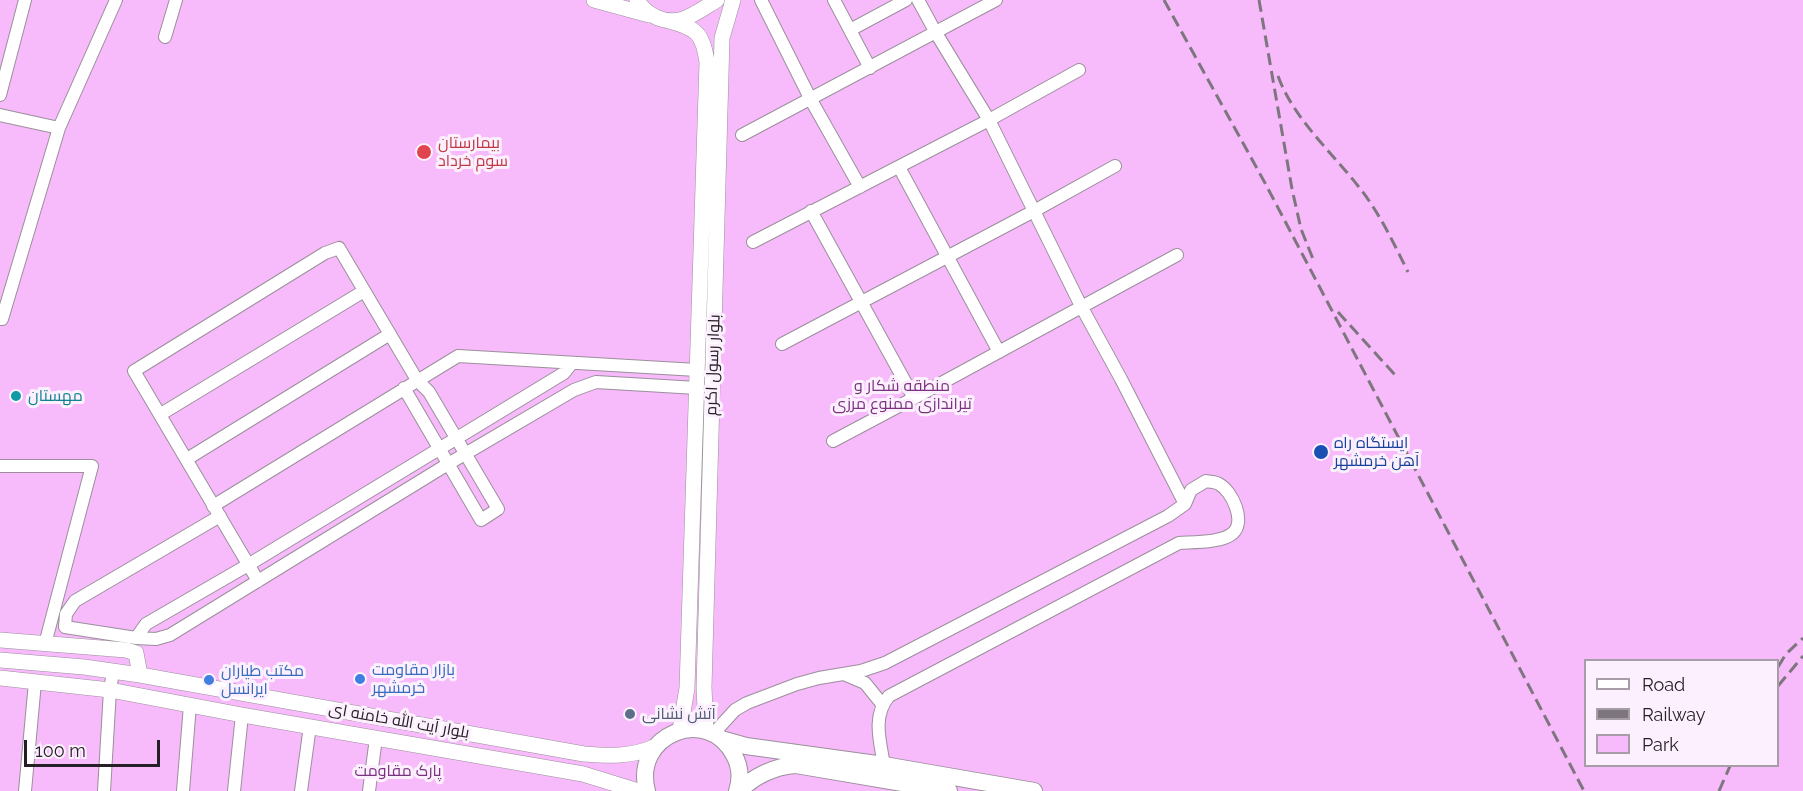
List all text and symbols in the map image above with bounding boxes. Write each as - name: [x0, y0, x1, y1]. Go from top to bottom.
- place label: بیمارستان سوم خرداد: [438, 133, 508, 171]
- marker: بیمارستان سوم خرداد: [415, 143, 433, 161]
- street label: بلوار رسول اکرم: [702, 314, 724, 416]
- park label: منطقه شکار و تیراندازی ممنوع مرزی: [832, 376, 972, 414]
- place label: مهستان: [28, 386, 83, 406]
- marker: مهستان: [9, 389, 23, 403]
- place label: ایستگاه راه آهن خرمشهر: [1334, 433, 1419, 471]
- marker: ایستگاه راه آهن خرمشهر: [1312, 443, 1330, 461]
- legend: [1584, 659, 1779, 767]
- place label: بازار مقاومت خرمشهر: [372, 660, 455, 698]
- place label: مكتب طياران ايرانسل: [221, 661, 304, 699]
- marker: بازار مقاومت خرمشهر: [353, 672, 367, 686]
- marker: مكتب طياران ايرانسل: [202, 673, 216, 687]
- text: Road: [1642, 674, 1685, 695]
- street label: بلوار آیت الله خامنه ای: [327, 699, 471, 743]
- place label: آتش نشانی: [642, 704, 716, 724]
- text: Railway: [1642, 704, 1706, 725]
- marker: آتش نشانی: [623, 707, 637, 721]
- scale bar: [27, 728, 164, 766]
- text: Park: [1642, 734, 1679, 755]
- text: 100 m: [35, 740, 86, 761]
- park label: پارک مقاومت: [354, 761, 442, 781]

